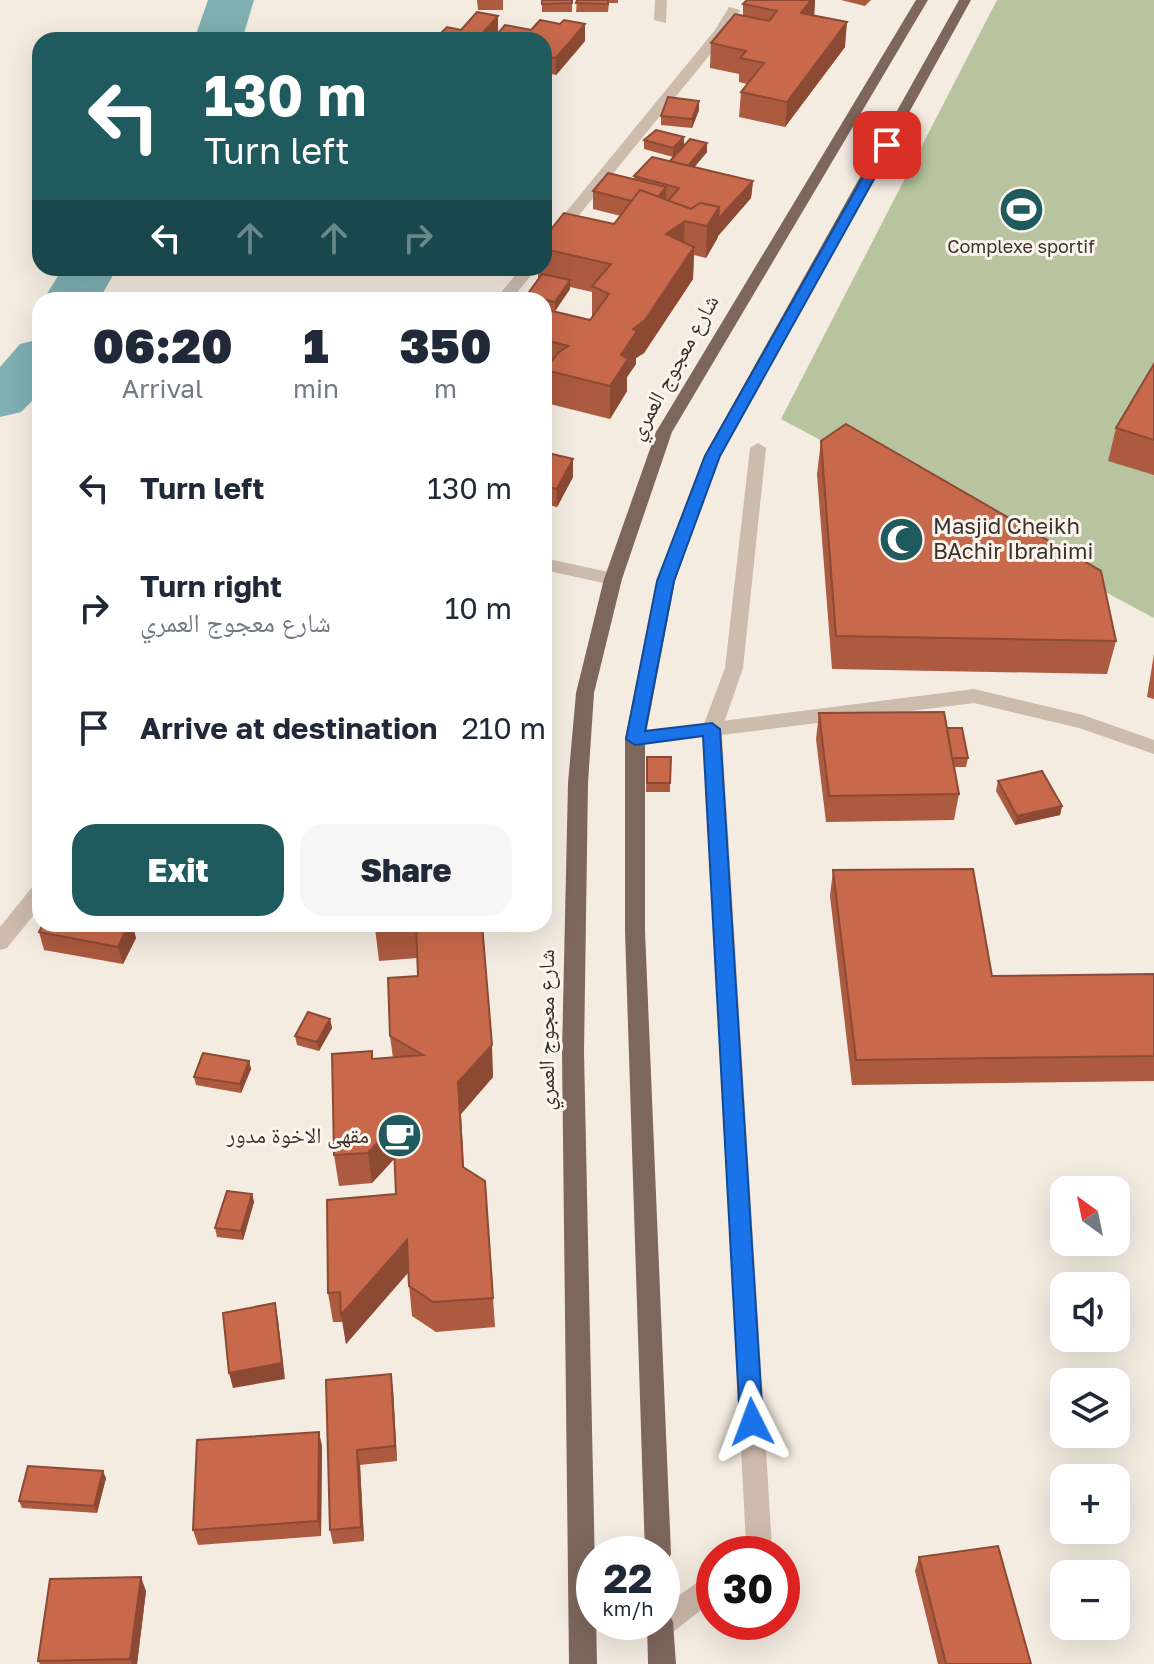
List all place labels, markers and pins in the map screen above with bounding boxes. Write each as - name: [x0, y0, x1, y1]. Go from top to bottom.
- pin: [853, 111, 921, 179]
- sports icon: Complexe sportif: [997, 185, 1045, 233]
- place label: Complexe sportif: [947, 235, 1095, 257]
- place label: Masjid Cheikh BAchir Ibrahimi: [933, 512, 1093, 564]
- mosque icon: Masjid Cheikh BAchir Ibrahimi: [878, 515, 926, 563]
- cafe icon: مقهى الاخوة مدور: [376, 1111, 424, 1159]
- place label: مقهى الاخوة مدور: [226, 1121, 369, 1149]

